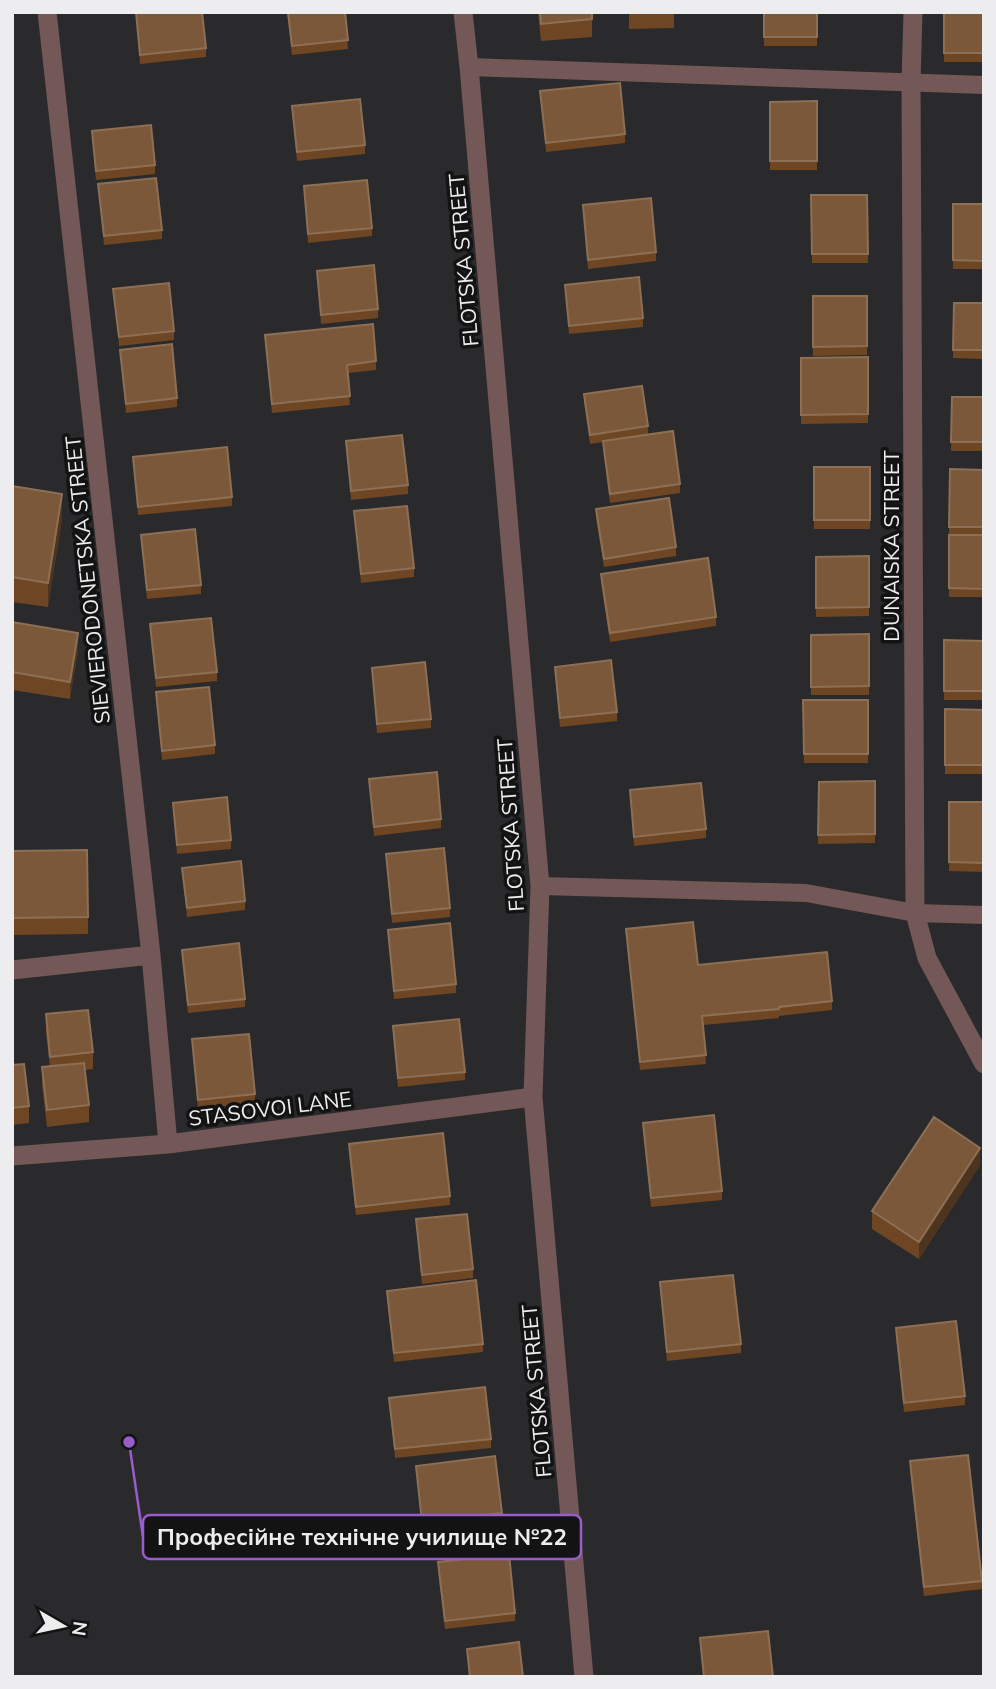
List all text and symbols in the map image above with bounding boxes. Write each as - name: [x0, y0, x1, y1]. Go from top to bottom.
- street label: FLOTSKA STREET: [442, 172, 484, 348]
- street label: SIEVIERODONETSKA STREET: [59, 434, 115, 725]
- street label: DUNAISKA STREET: [878, 450, 904, 642]
- street label: FLOTSKA STREET: [491, 737, 529, 913]
- street label: STASOVOI LANE: [187, 1085, 353, 1131]
- street label: FLOTSKA STREET: [515, 1303, 557, 1479]
- callout: Професійне технічне училище №22: [143, 1515, 581, 1559]
- text: Професійне технічне училище №22: [157, 1522, 567, 1551]
- north arrow: [28, 1591, 98, 1661]
- text: N: [67, 1620, 93, 1638]

